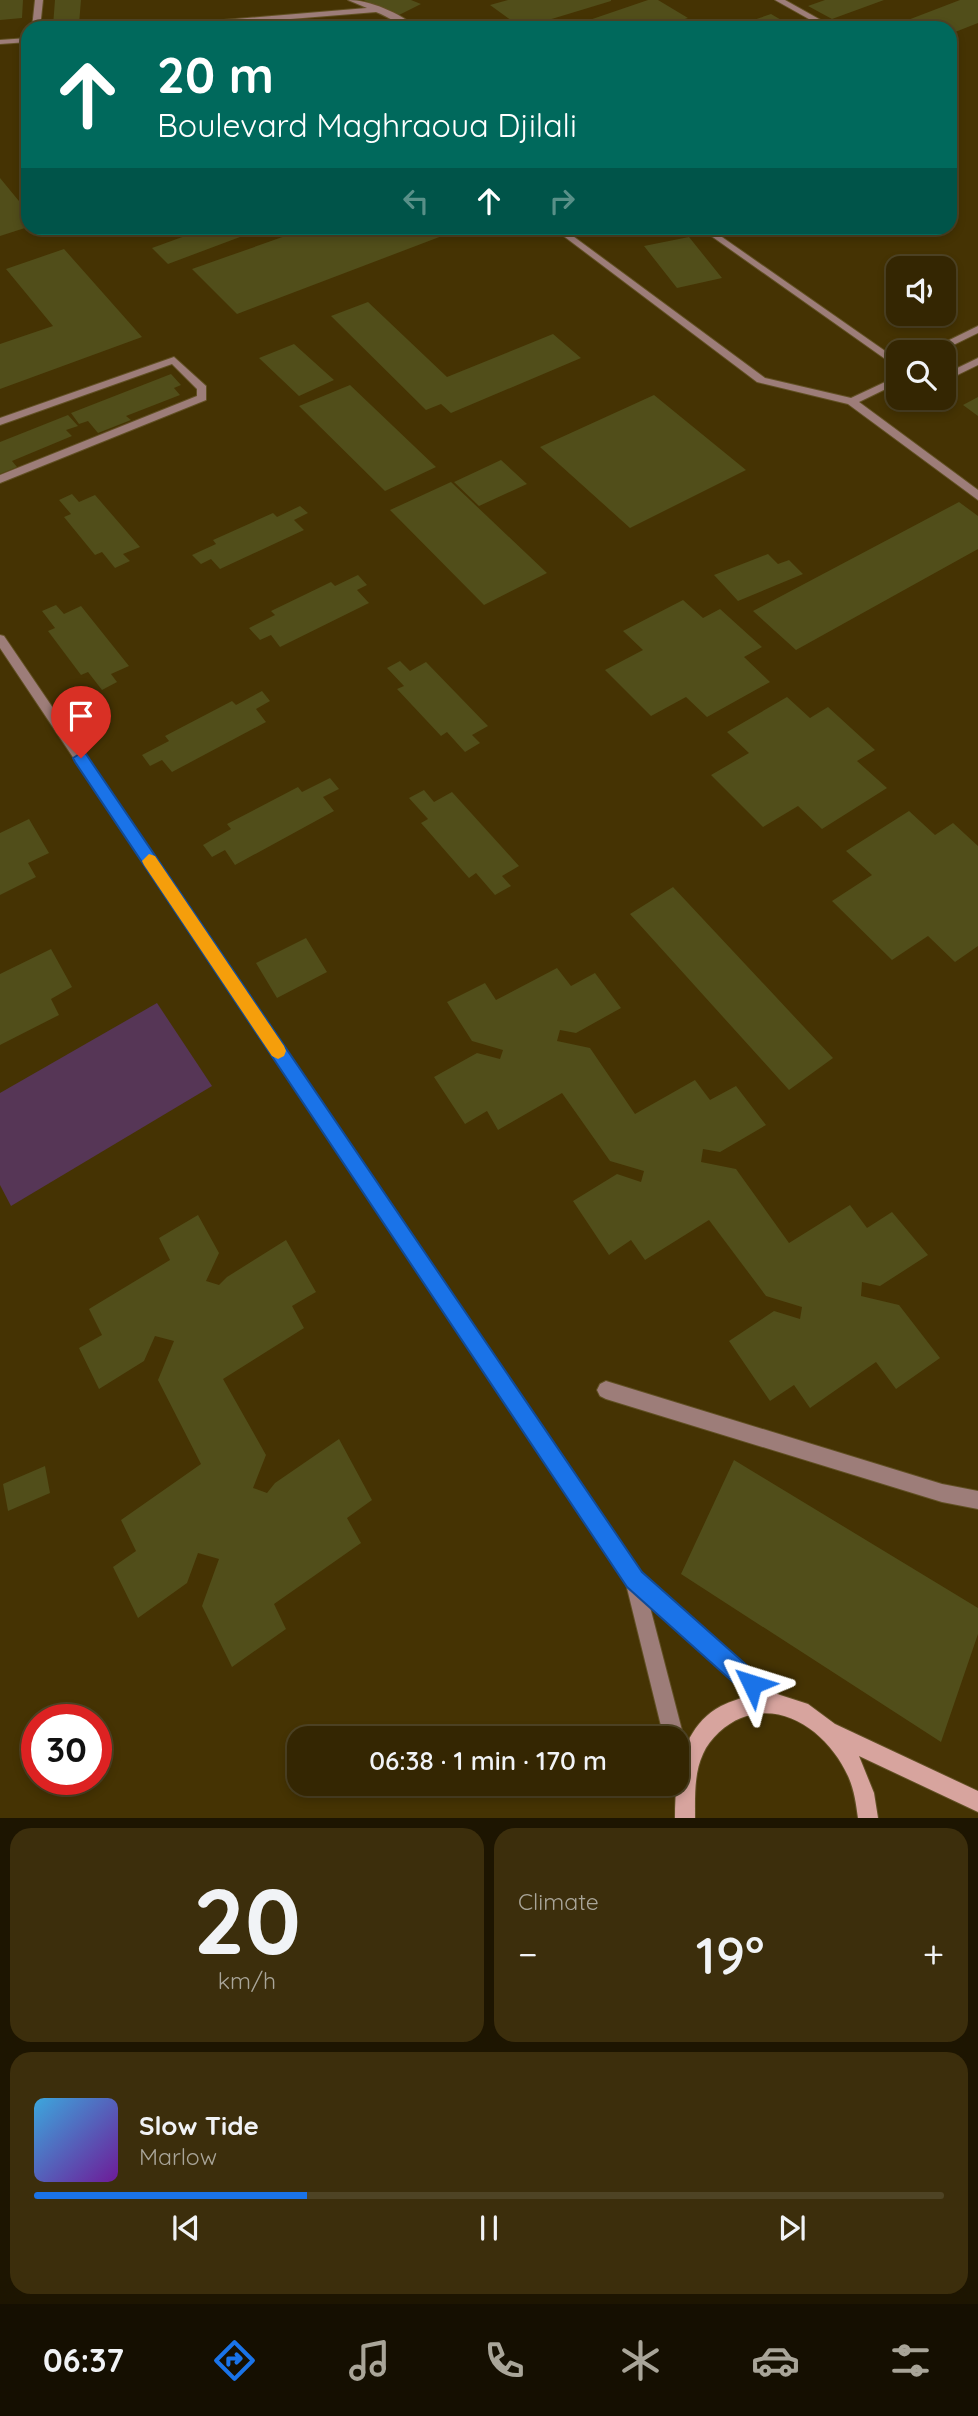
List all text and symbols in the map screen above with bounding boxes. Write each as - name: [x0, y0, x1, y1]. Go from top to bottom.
- text: 20 m: [157, 44, 274, 105]
- icon: ahead: [42, 49, 133, 140]
- text: Boulevard Maghraoua Djilali: [157, 105, 577, 145]
- icon: left: [397, 182, 435, 220]
- icon: ahead: [470, 182, 508, 220]
- icon: right: [543, 182, 581, 220]
- map controls: [886, 256, 956, 410]
- button: sound: [886, 256, 956, 326]
- button: search: [886, 340, 956, 410]
- pin: [51, 686, 111, 758]
- icon: arrive: [62, 697, 100, 735]
- position arrow: [715, 1647, 789, 1721]
- speed limit sign: 30: [21, 1704, 112, 1795]
- text: 06:38 · 1 min · 170 m: [369, 1744, 607, 1777]
- text: 20: [193, 1863, 301, 1977]
- text: Climate: [518, 1887, 599, 1916]
- text: 19°: [696, 1922, 765, 1987]
- text: −: [518, 1930, 538, 1978]
- text: +: [923, 1930, 944, 1978]
- text: km/h: [218, 1966, 276, 1995]
- text: Slow Tide: [139, 2109, 259, 2142]
- text: Marlow: [139, 2142, 217, 2171]
- icon: previous: [167, 2209, 205, 2247]
- icon: pause: [470, 2209, 508, 2247]
- icon: next: [773, 2209, 811, 2247]
- icon: directions: [210, 2336, 259, 2385]
- icon: music: [345, 2336, 394, 2385]
- icon: phone: [480, 2336, 529, 2385]
- icon: climate: [616, 2336, 665, 2385]
- icon: car: [751, 2336, 800, 2385]
- icon: filters: [886, 2336, 935, 2385]
- text: 06:37: [43, 2340, 124, 2380]

